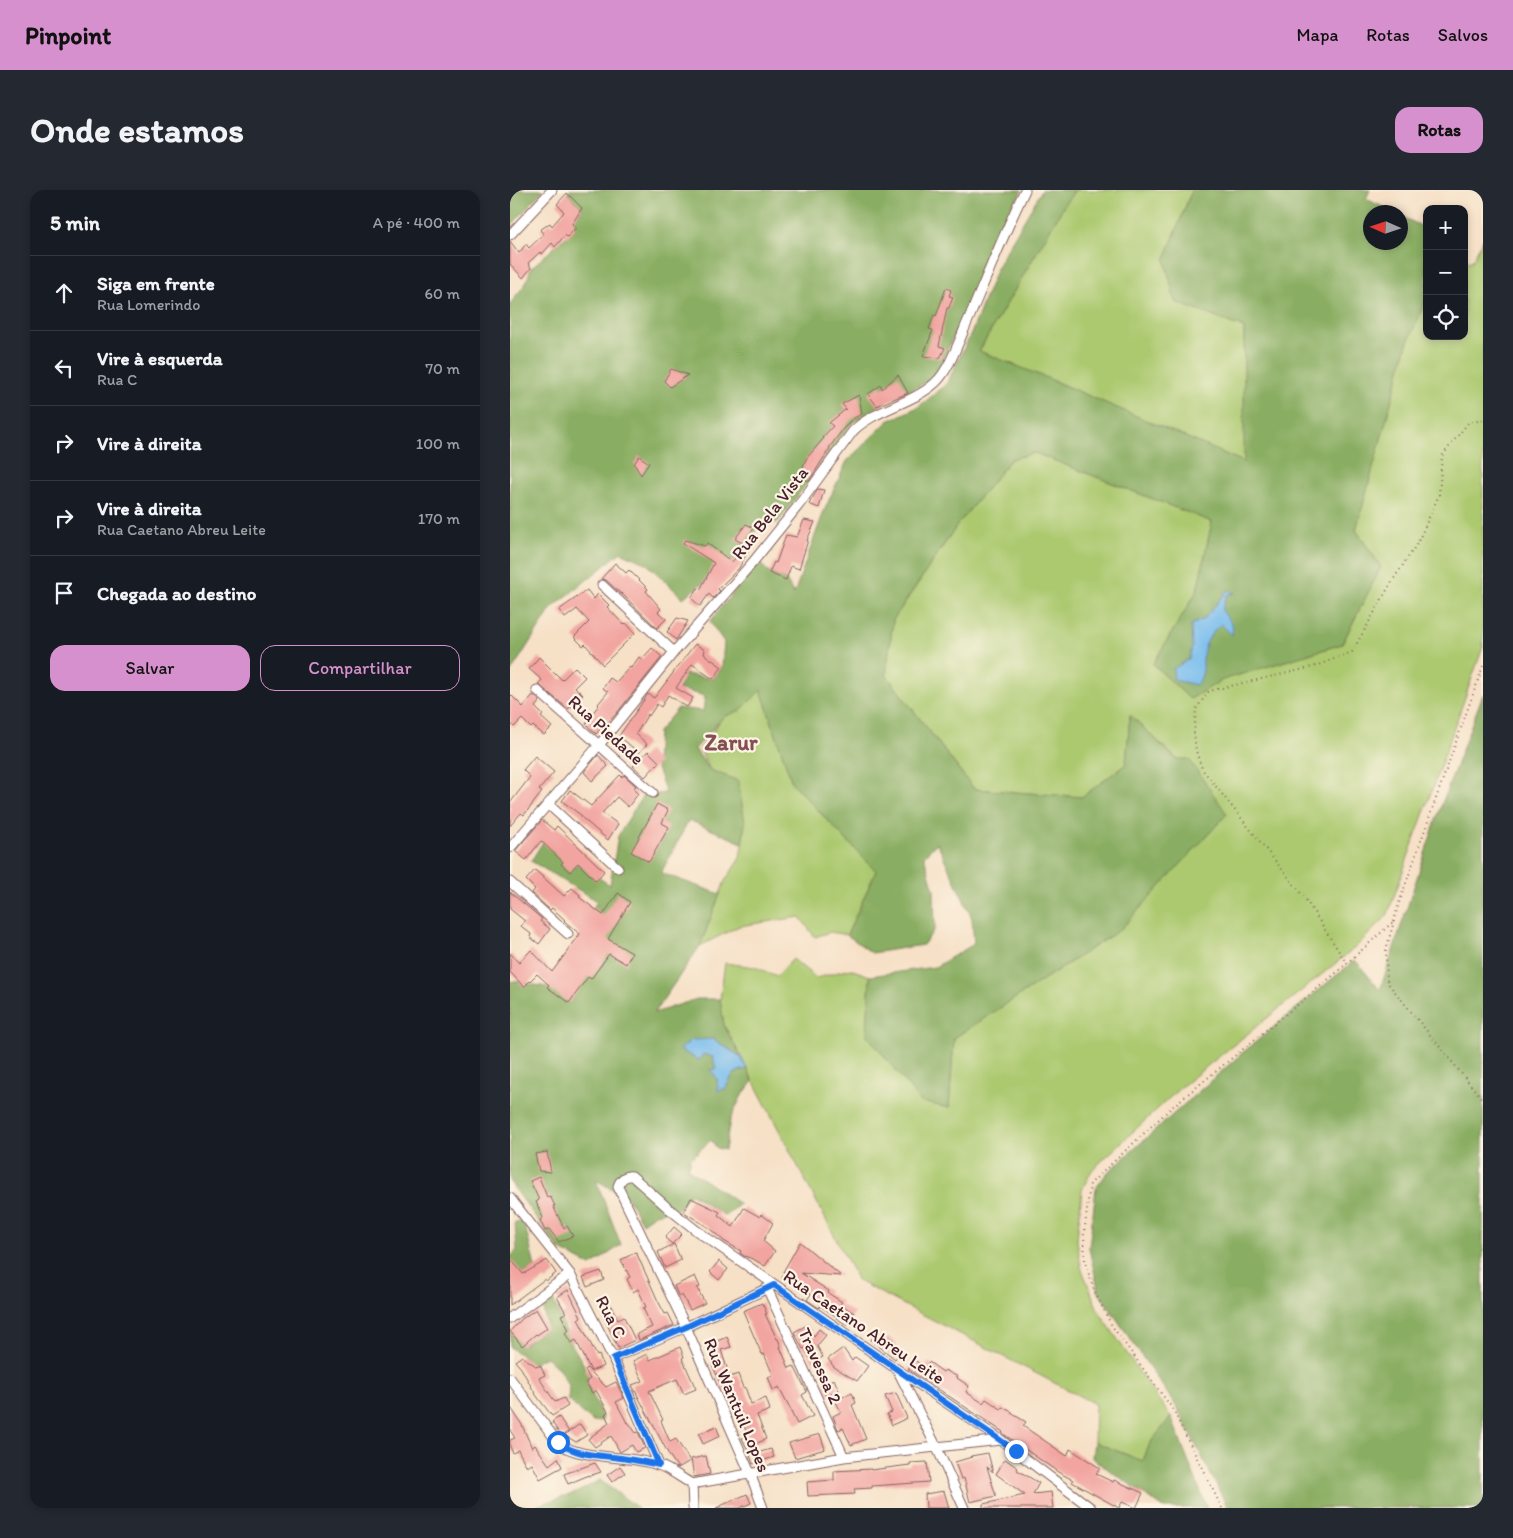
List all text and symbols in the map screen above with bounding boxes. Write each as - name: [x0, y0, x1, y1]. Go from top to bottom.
- text: Pinpoint: [25, 21, 111, 50]
- text: Mapa: [1296, 24, 1338, 46]
- text: Rotas: [1366, 24, 1410, 46]
- text: Salvos: [1438, 24, 1488, 46]
- button: Rotas: [1395, 107, 1483, 153]
- text: Onde estamos: [30, 109, 244, 151]
- north arrow: [1363, 205, 1408, 250]
- map controls: [1423, 205, 1468, 340]
- button: +: [1423, 205, 1468, 250]
- text: 5 min: [50, 210, 100, 235]
- text: A pé · 400 m: [373, 213, 460, 232]
- button: −: [1423, 250, 1468, 295]
- text: Siga em frente: [97, 272, 215, 295]
- icon: ahead: [50, 279, 78, 307]
- text: 60 m: [425, 284, 460, 303]
- text: Rua Lomerindo: [97, 295, 200, 314]
- button: locate: [1423, 295, 1468, 340]
- text: Vire à esquerda: [97, 347, 223, 370]
- icon: left: [50, 354, 78, 382]
- text: 70 m: [425, 359, 460, 378]
- text: Rua C: [97, 370, 137, 389]
- icon: right: [50, 429, 78, 457]
- text: Vire à direita: [97, 432, 202, 455]
- text: 100 m: [416, 434, 460, 453]
- street label: Rua Bela Vista: [727, 462, 813, 564]
- text: Vire à direita: [97, 497, 202, 520]
- icon: right: [50, 504, 78, 532]
- text: 170 m: [418, 509, 460, 528]
- text: Rua Caetano Abreu Leite: [97, 520, 266, 539]
- icon: arrive: [50, 579, 78, 607]
- text: Chegada ao destino: [97, 582, 256, 605]
- button: Salvar: [50, 645, 250, 691]
- button: Compartilhar: [260, 645, 460, 691]
- street label: Rua Piedade: [564, 690, 648, 770]
- district label: Zarur: [704, 729, 758, 756]
- street label: Rua Caetano Abreu Leite: [779, 1265, 949, 1389]
- street label: Rua C: [591, 1292, 631, 1342]
- street label: Travessa 2: [793, 1324, 847, 1408]
- street label: Rua Wantuil Lopes: [699, 1335, 775, 1475]
- route start: [547, 1431, 570, 1454]
- route end: [1005, 1440, 1028, 1463]

